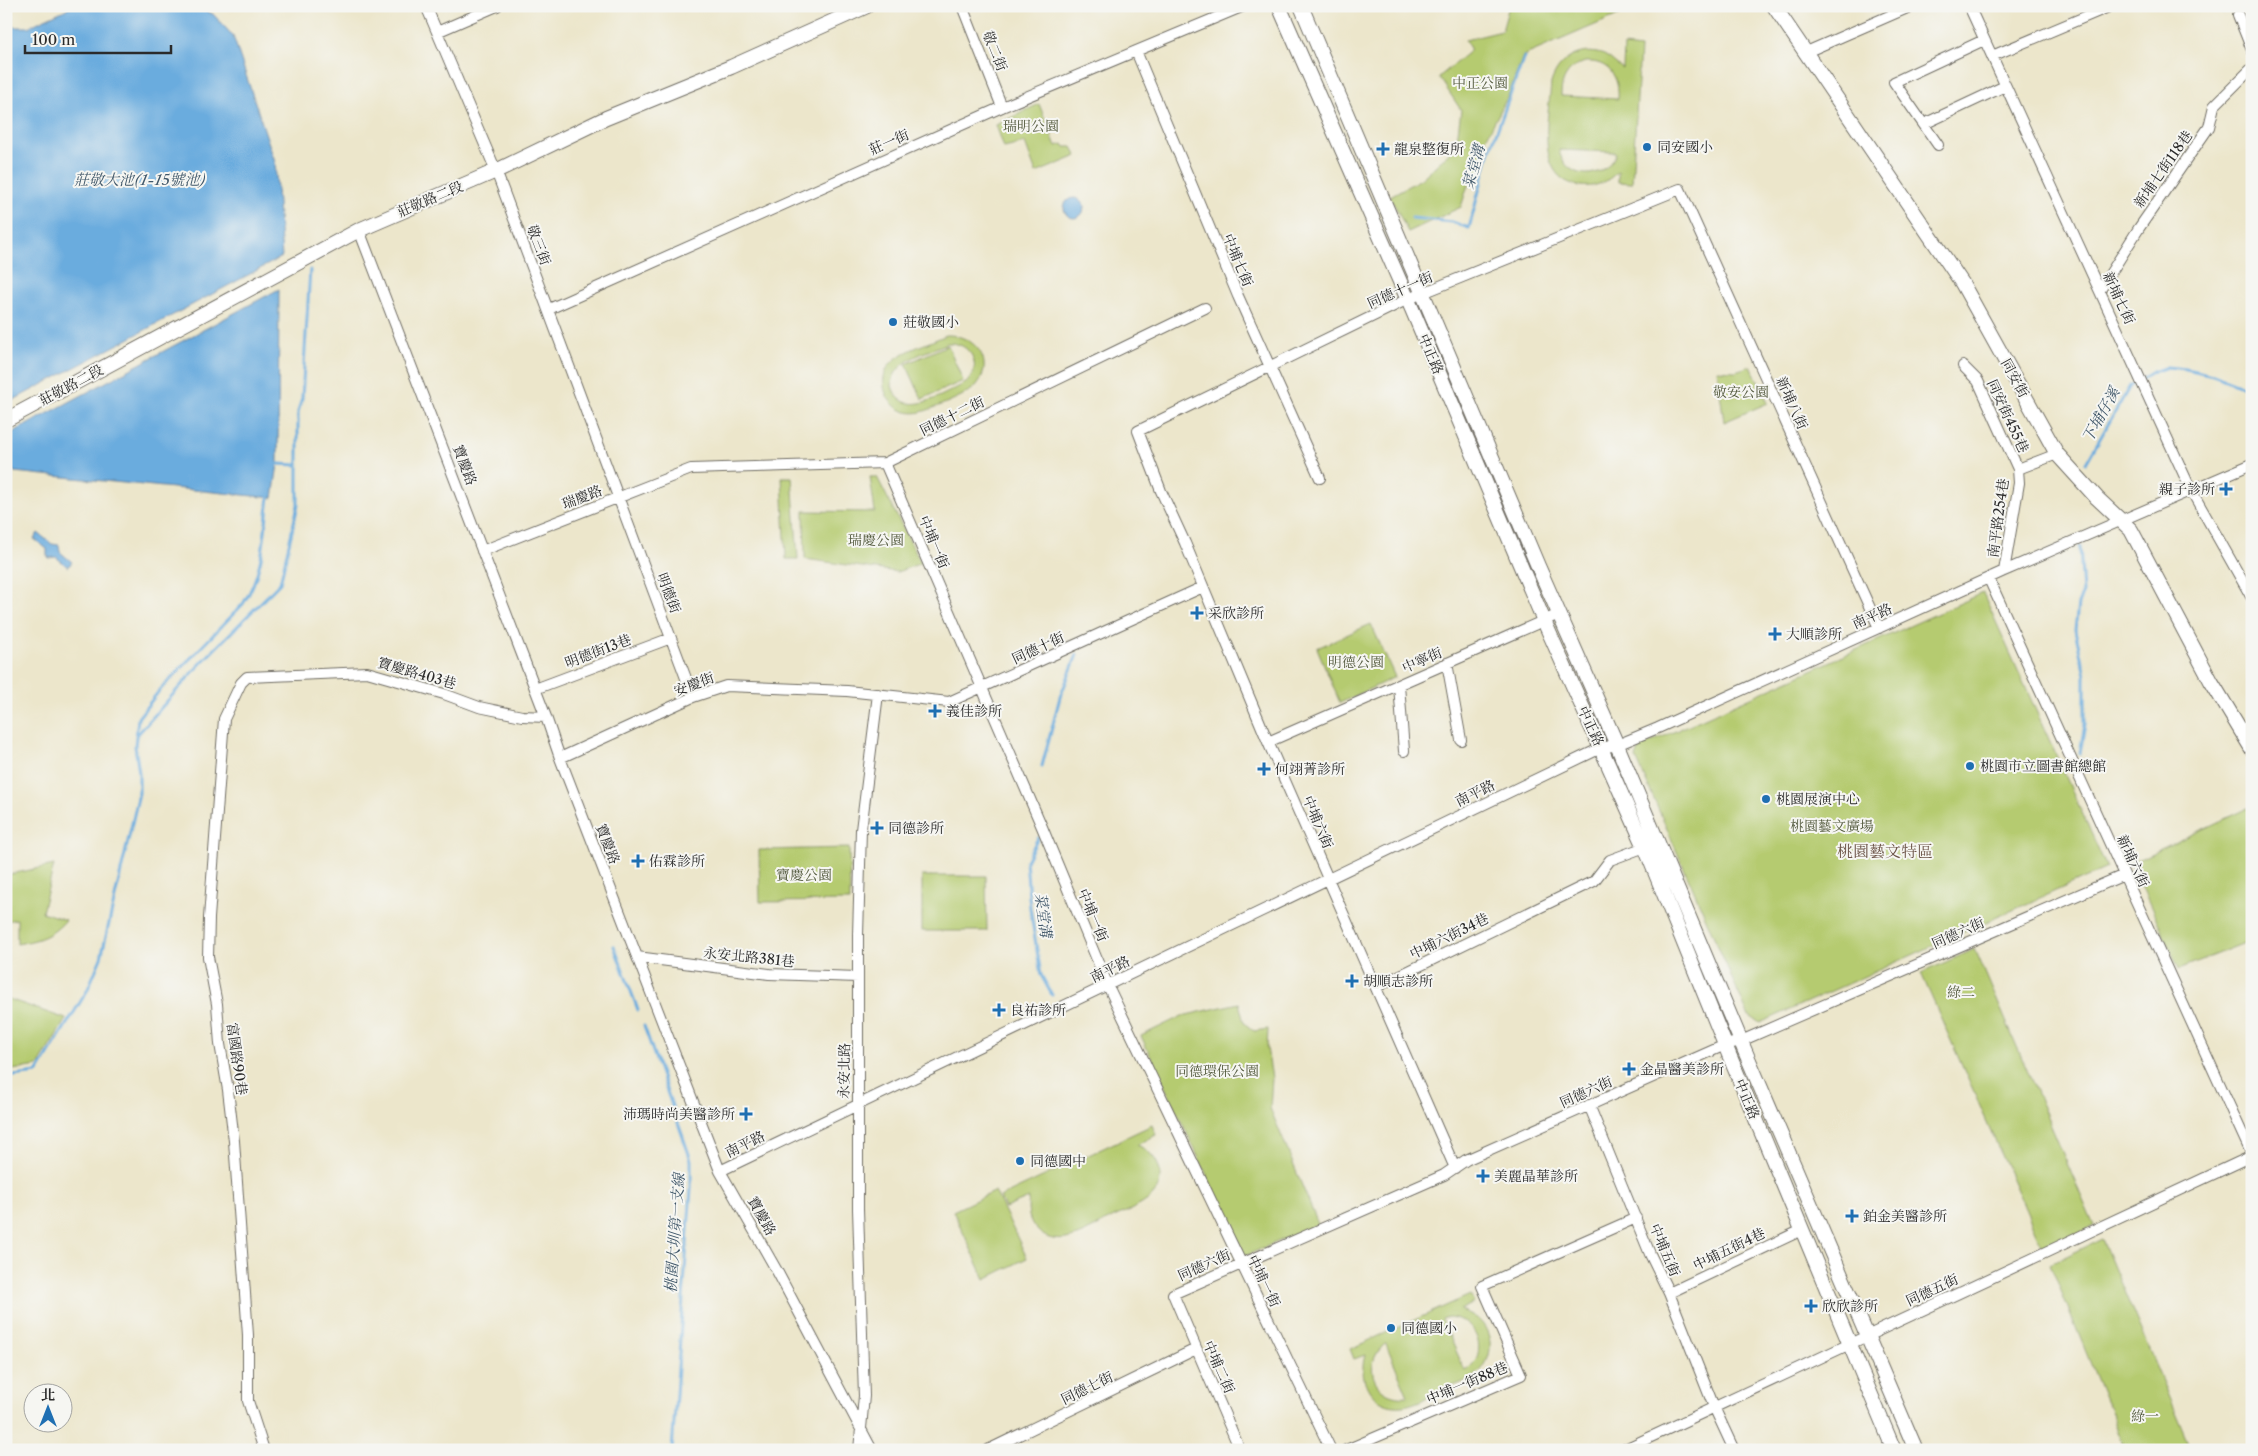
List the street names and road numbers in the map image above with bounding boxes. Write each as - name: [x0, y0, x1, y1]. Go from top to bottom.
- street label: 敬二街: [979, 28, 1011, 74]
- street label: 莊一街: [866, 125, 912, 159]
- street label: 新埔七街118巷: [2130, 127, 2196, 211]
- street label: 莊敬路二段: [394, 177, 466, 221]
- street label: 敬三街: [523, 222, 555, 268]
- street label: 中埔七街: [1219, 231, 1257, 289]
- street label: 同德十一街: [1364, 268, 1436, 312]
- street label: 新埔七街: [2099, 269, 2139, 327]
- street label: 中正路: [1415, 331, 1447, 377]
- street label: 同安街: [1997, 355, 2033, 401]
- street label: 莊敬路二段: [36, 361, 106, 409]
- street label: 新埔八街: [1772, 374, 1812, 432]
- street label: 同安街455巷: [1983, 376, 2033, 456]
- street label: 同德十二街: [917, 393, 987, 439]
- street label: 寶慶路: [449, 442, 481, 488]
- street label: 南平路254巷: [1984, 477, 2012, 559]
- street label: 瑞慶路: [559, 481, 605, 513]
- street label: 中埔一街: [915, 513, 953, 571]
- street label: 明德街: [653, 570, 685, 616]
- street label: 南平路: [1849, 599, 1895, 633]
- street label: 同德十街: [1009, 628, 1067, 668]
- street label: 明德街13巷: [562, 630, 634, 672]
- street label: 中寧街: [1399, 643, 1445, 677]
- street label: 寶慶路403巷: [376, 653, 458, 693]
- street label: 安慶街: [671, 668, 717, 700]
- street label: 中正路: [1574, 703, 1608, 749]
- street label: 南平路: [1452, 776, 1498, 810]
- street label: 中埔六街: [1299, 793, 1337, 851]
- street label: 寶慶路: [592, 821, 624, 867]
- street label: 新埔六街: [2113, 832, 2153, 890]
- street label: 中埔一街: [1074, 886, 1112, 944]
- street label: 中埔六街34巷: [1406, 909, 1492, 963]
- street label: 同德六街: [1929, 913, 1987, 953]
- street label: 永安北路381巷: [702, 943, 796, 971]
- street label: 南平路: [1087, 952, 1133, 986]
- street label: 富國路90巷: [223, 1022, 251, 1096]
- street label: 永安北路: [835, 1043, 853, 1099]
- street label: 同德六街: [1557, 1072, 1615, 1112]
- street label: 中正路: [1731, 1076, 1763, 1122]
- street label: 南平路: [722, 1127, 768, 1161]
- street label: 寶慶路: [744, 1193, 780, 1239]
- street label: 中埔五街: [1646, 1221, 1684, 1279]
- street label: 中埔五街4巷: [1690, 1224, 1768, 1274]
- street label: 同德六街: [1175, 1245, 1233, 1285]
- street label: 中埔一街: [1244, 1252, 1284, 1310]
- street label: 同德五街: [1903, 1270, 1961, 1310]
- street label: 中埔二街: [1199, 1338, 1239, 1396]
- street label: 中埔一街88巷: [1424, 1358, 1510, 1408]
- street label: 同德七街: [1058, 1368, 1116, 1408]

